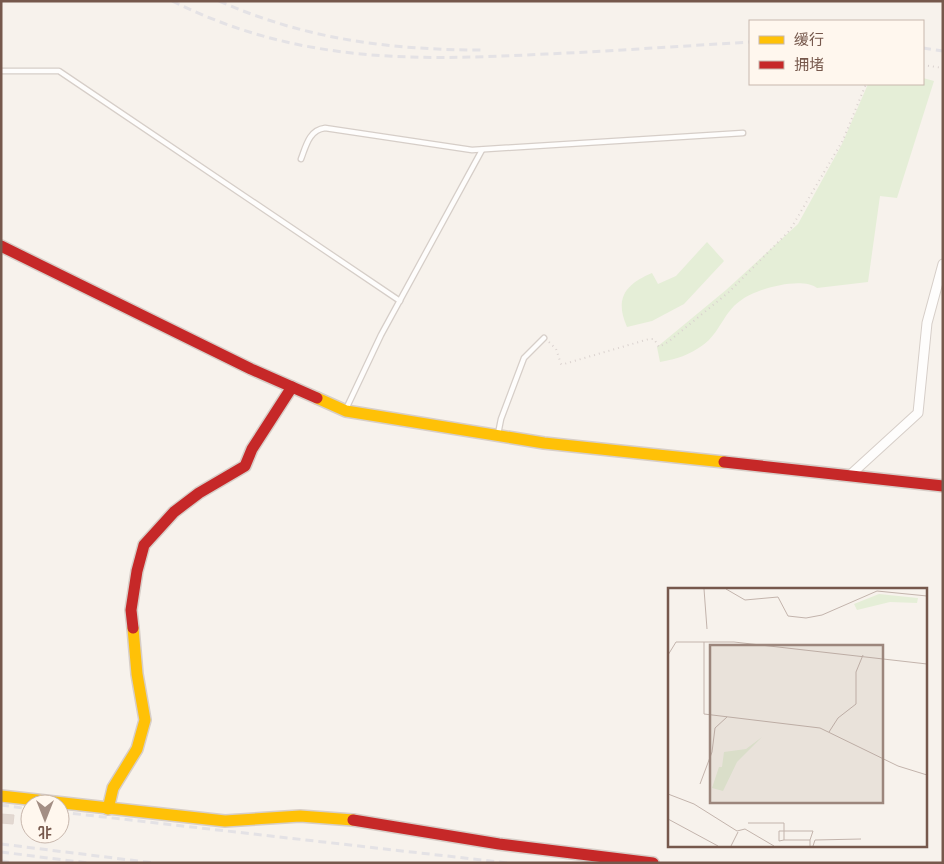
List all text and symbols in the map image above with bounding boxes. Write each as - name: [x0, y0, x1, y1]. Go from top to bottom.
- legend: [749, 20, 924, 85]
- text: 缓行: [794, 29, 824, 51]
- text: 拥堵: [794, 54, 824, 76]
- inset map: [668, 588, 926, 846]
- north arrow: [20, 794, 70, 844]
- text: 北: [38, 822, 52, 842]

